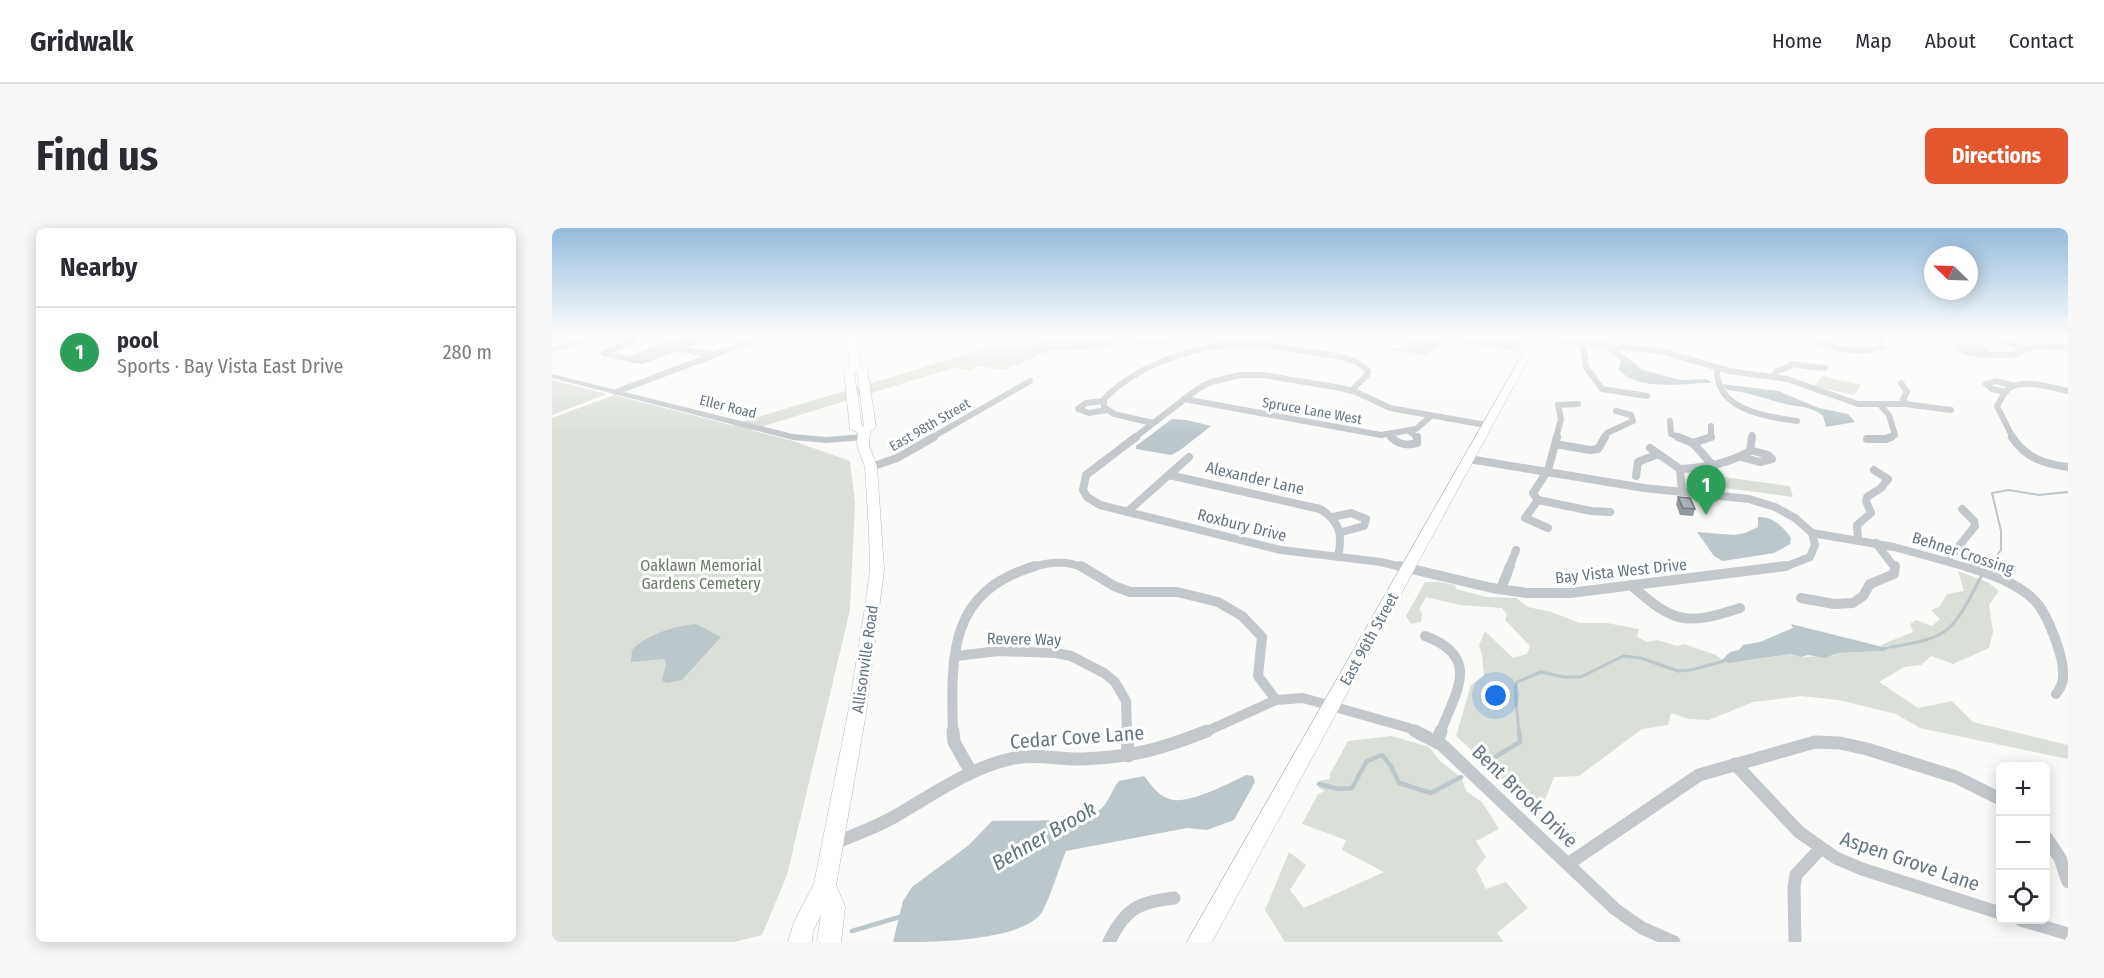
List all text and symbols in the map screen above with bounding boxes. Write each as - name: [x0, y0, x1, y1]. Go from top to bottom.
- text: Gridwalk: [30, 25, 134, 58]
- text: Home: [1772, 28, 1822, 54]
- text: Map: [1855, 28, 1892, 54]
- text: About: [1925, 28, 1976, 54]
- text: Contact: [2009, 28, 2074, 54]
- button: Directions: [1925, 128, 2068, 184]
- text: Find us: [36, 131, 158, 181]
- north arrow: [1924, 246, 1978, 300]
- text: Nearby: [60, 252, 137, 283]
- text: pool: [117, 327, 158, 354]
- text: 1: [75, 340, 84, 364]
- text: 280 m: [443, 340, 492, 364]
- text: Sports · Bay Vista East Drive: [117, 354, 343, 378]
- street label: Eller Road: [698, 392, 758, 422]
- street label: Spruce Lane West: [1261, 394, 1364, 428]
- street label: East 98th Street: [887, 395, 974, 455]
- street label: Alexander Lane: [1204, 457, 1306, 499]
- pin: 1: [1686, 466, 1726, 515]
- street label: Roxbury Drive: [1196, 505, 1289, 545]
- street label: Behner Crossing: [1910, 528, 2017, 579]
- street label: Bay Vista West Drive: [1554, 555, 1688, 587]
- park label: Oaklawn Memorial Gardens Cemetery: [640, 556, 762, 593]
- street label: East 96th Street: [1336, 589, 1403, 689]
- street label: Allisonville Road: [848, 604, 882, 714]
- street label: Revere Way: [987, 629, 1062, 649]
- your location: [1481, 681, 1510, 710]
- street label: Cedar Cove Lane: [1009, 720, 1145, 754]
- street label: Bent Brook Drive: [1467, 740, 1583, 852]
- map controls: [1996, 762, 2050, 924]
- button: +: [1996, 762, 2050, 816]
- water label: Behner Brook: [987, 796, 1101, 876]
- button: −: [1996, 816, 2050, 870]
- street label: Aspen Grove Lane: [1837, 826, 1983, 896]
- button: locate: [1996, 870, 2050, 924]

